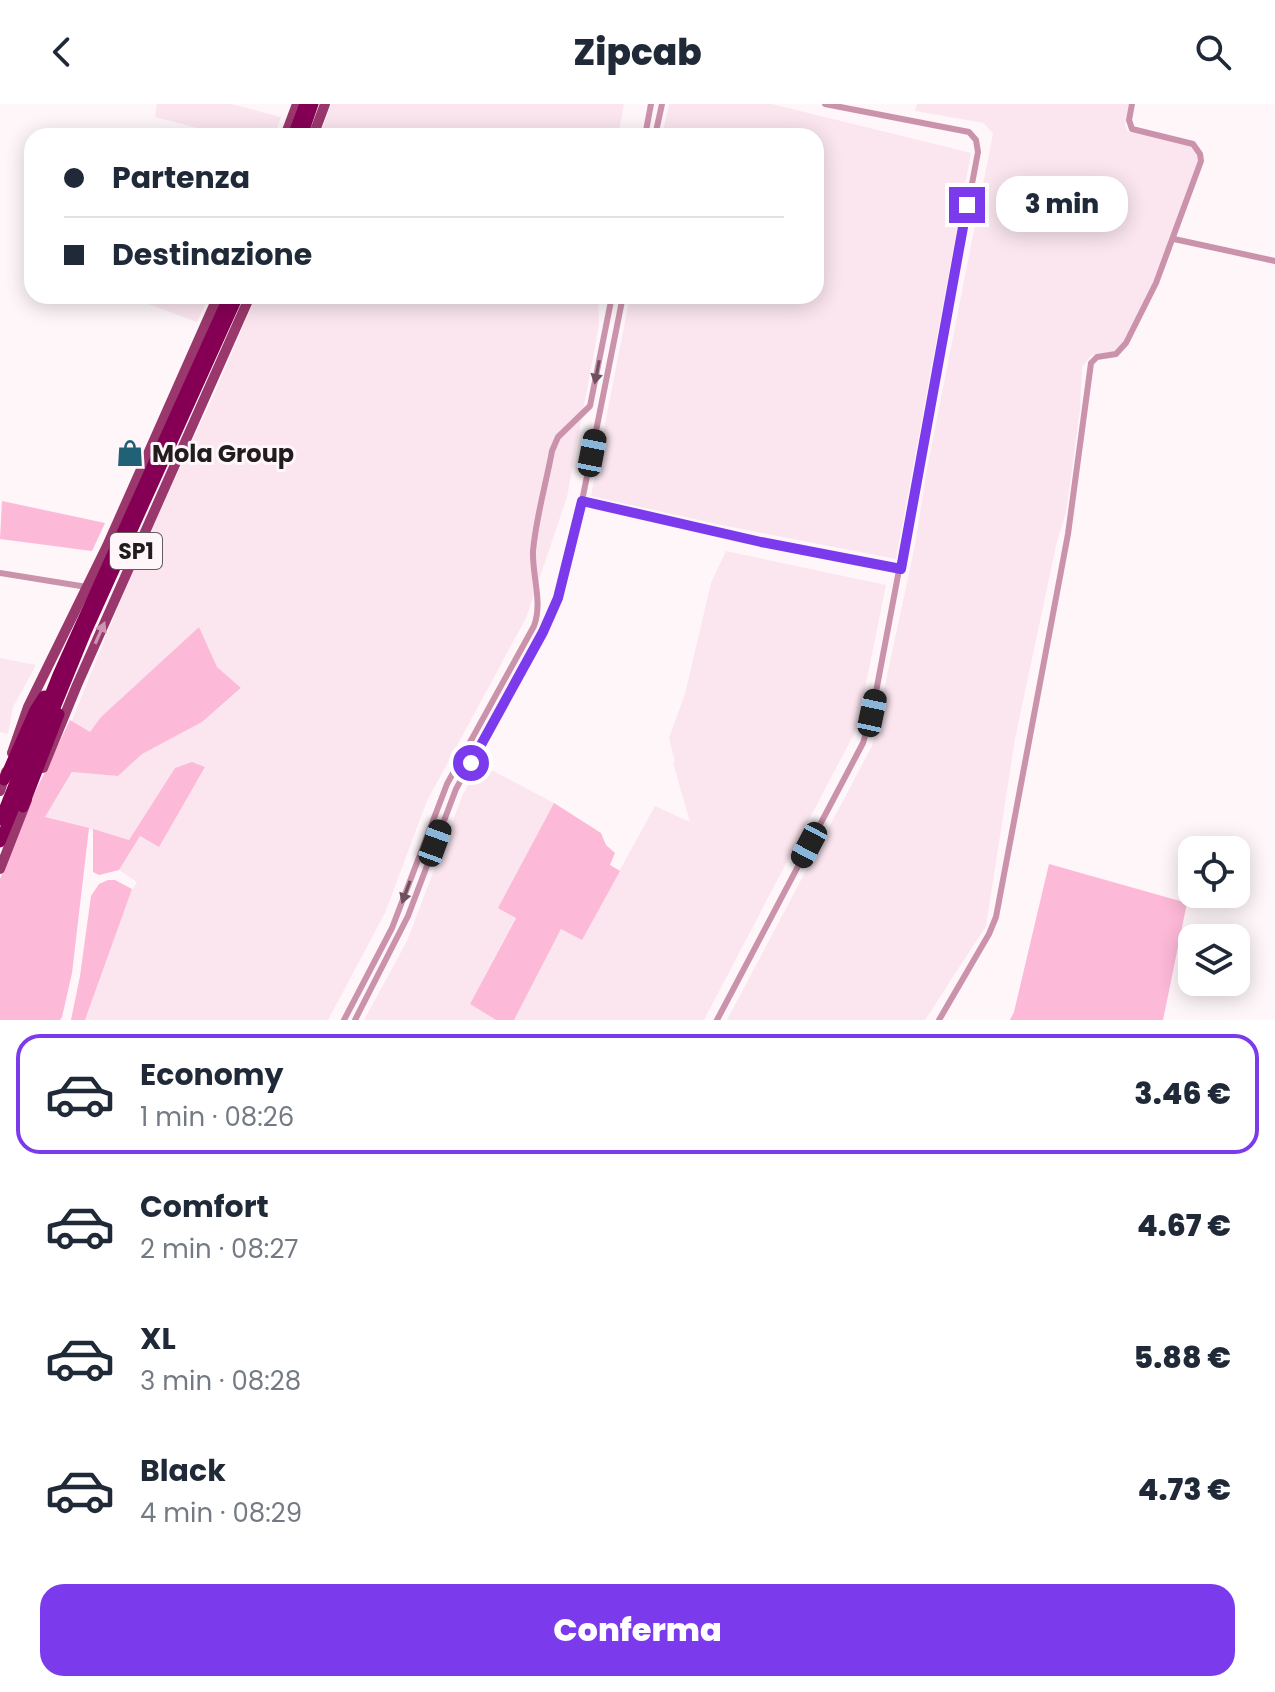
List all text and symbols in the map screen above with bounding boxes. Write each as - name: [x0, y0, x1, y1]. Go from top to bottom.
- text: Zipcab: [573, 27, 702, 78]
- icon: back: [40, 30, 84, 74]
- icon: search: [1191, 30, 1235, 74]
- text: Partenza: [112, 156, 250, 199]
- callout: 3 min: [995, 177, 1127, 233]
- text: 3 min: [1025, 186, 1099, 222]
- route end: [949, 187, 985, 223]
- text: Destinazione: [112, 233, 312, 276]
- one-way arrow: [590, 360, 602, 385]
- car: [576, 427, 608, 479]
- place label: Mola Group: [152, 437, 294, 470]
- shop icon: Mola Group: [115, 438, 145, 468]
- road number: SP1: [110, 533, 162, 569]
- one-way arrow: [93, 621, 107, 645]
- car: [855, 687, 889, 739]
- route start: [453, 745, 489, 781]
- car: [416, 816, 454, 870]
- car: [787, 818, 831, 872]
- map controls: [1178, 836, 1250, 996]
- button: locate: [1178, 836, 1250, 908]
- one-way arrow: [400, 881, 412, 905]
- button: layers: [1178, 924, 1250, 996]
- text: Economy: [140, 1053, 284, 1096]
- icon: car: [44, 1058, 116, 1130]
- text: 3.46 €: [1134, 1072, 1231, 1115]
- text: 1 min · 08:26: [140, 1099, 294, 1135]
- text: Comfort: [140, 1185, 269, 1228]
- icon: car: [44, 1190, 116, 1262]
- text: 4.67 €: [1137, 1204, 1231, 1247]
- text: 2 min · 08:27: [140, 1231, 299, 1267]
- text: XL: [140, 1317, 176, 1360]
- icon: car: [44, 1322, 116, 1394]
- text: 5.88 €: [1134, 1336, 1231, 1379]
- text: 3 min · 08:28: [140, 1363, 301, 1399]
- text: Black: [140, 1449, 226, 1492]
- icon: car: [44, 1454, 116, 1526]
- text: 4.73 €: [1138, 1468, 1231, 1511]
- text: 4 min · 08:29: [140, 1495, 302, 1531]
- button: Conferma: [40, 1584, 1235, 1676]

